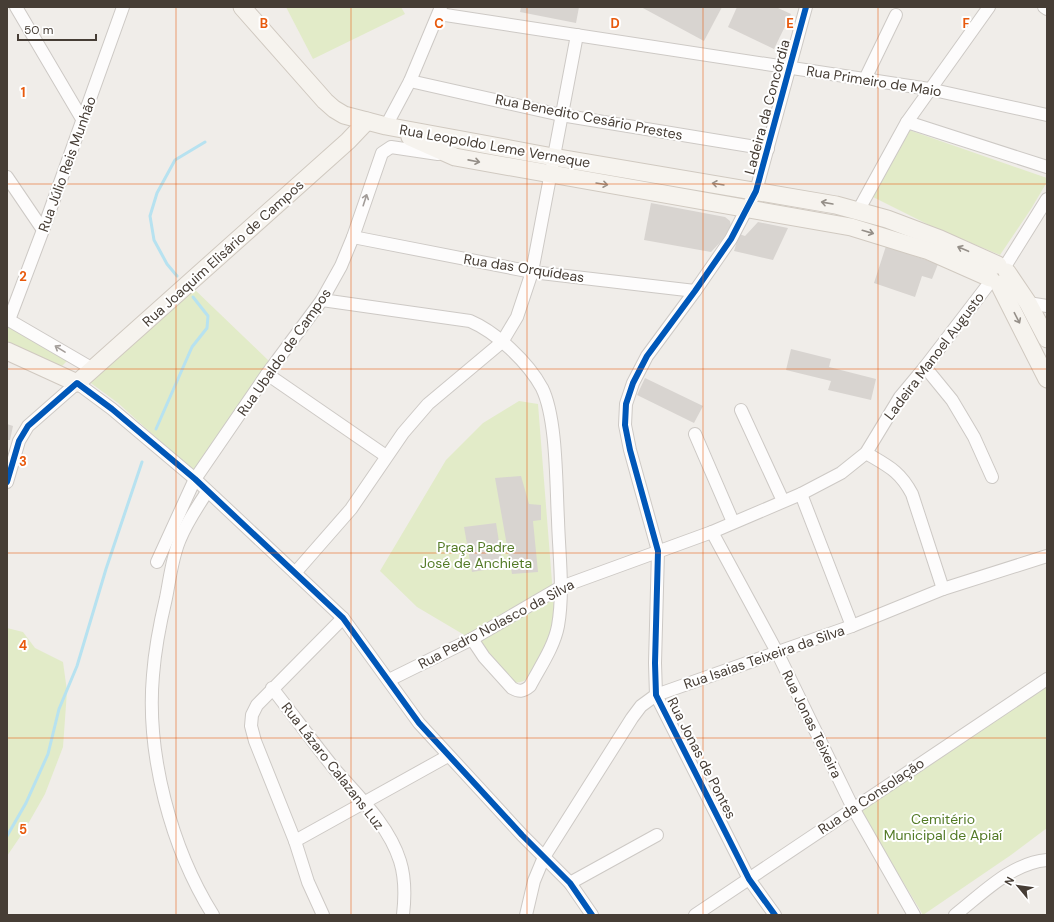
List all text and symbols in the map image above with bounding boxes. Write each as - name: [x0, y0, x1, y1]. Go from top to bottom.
- text: B: [260, 15, 268, 32]
- text: C: [434, 15, 444, 32]
- text: D: [610, 15, 620, 32]
- text: E: [786, 15, 794, 32]
- text: F: [962, 15, 970, 32]
- scale bar: [18, 16, 96, 42]
- text: 50 m: [24, 22, 53, 38]
- street label: Ladeira da Concórdia: [740, 38, 794, 176]
- street label: Rua Primeiro de Maio: [805, 61, 943, 101]
- text: 1: [21, 84, 25, 101]
- street label: Rua Benedito Cesário Prestes: [494, 90, 684, 144]
- street label: Rua Júlio Reis Munhão: [34, 94, 100, 234]
- street label: Rua Leopoldo Leme Verneque: [398, 120, 592, 172]
- one-way arrow: [467, 157, 480, 165]
- street label: Rua Joaquim Elisário de Campos: [138, 176, 308, 330]
- one-way arrow: [595, 180, 608, 188]
- one-way arrow: [712, 180, 725, 188]
- one-way arrow: [362, 193, 369, 206]
- one-way arrow: [821, 199, 834, 207]
- one-way arrow: [862, 229, 875, 236]
- one-way arrow: [958, 244, 970, 252]
- street label: Rua das Orquídeas: [462, 250, 586, 286]
- text: 2: [19, 268, 27, 285]
- street label: Rua Ubaldo de Campos: [233, 285, 335, 419]
- street label: Ladeira Manoel Augusto: [880, 289, 988, 423]
- one-way arrow: [1014, 312, 1022, 324]
- one-way arrow: [55, 345, 66, 353]
- text: 3: [19, 453, 27, 470]
- park label: Praça Padre José de Anchieta: [420, 538, 532, 572]
- street label: Rua Pedro Nolasco da Silva: [415, 575, 577, 673]
- street label: Rua Isaias Teixeira da Silva: [681, 621, 847, 693]
- text: 4: [19, 637, 27, 654]
- street label: Rua Jonas Teixeira: [778, 667, 846, 781]
- street label: Rua Jonas de Pontes: [664, 694, 740, 822]
- street label: Rua Lázaro Calazans Luz: [278, 699, 388, 833]
- street label: Rua da Consolação: [814, 754, 928, 838]
- park label: Cemitério Municipal de Apiaí: [884, 810, 1003, 844]
- text: 5: [19, 821, 27, 838]
- north arrow: [998, 866, 1038, 906]
- text: N: [1001, 874, 1017, 888]

